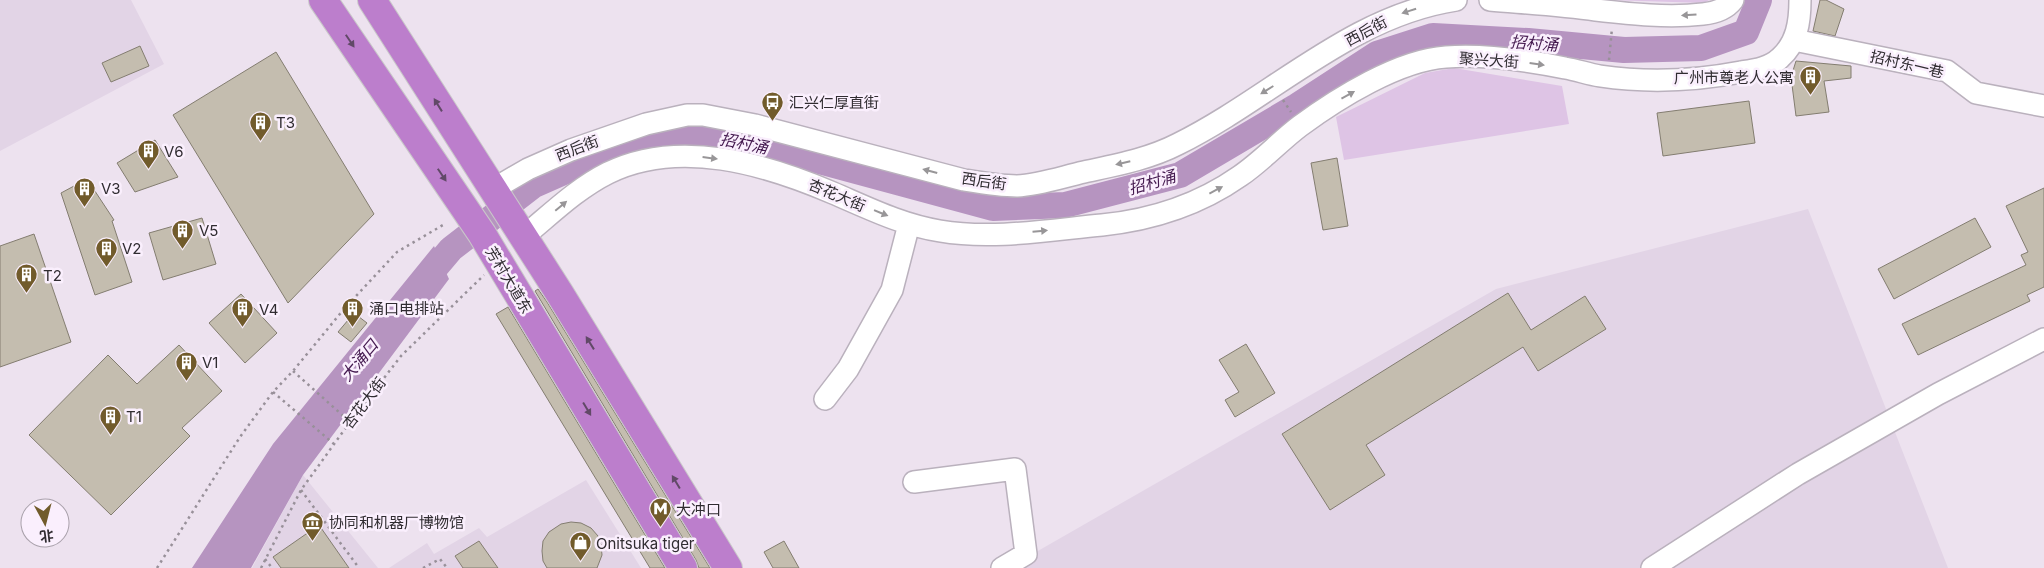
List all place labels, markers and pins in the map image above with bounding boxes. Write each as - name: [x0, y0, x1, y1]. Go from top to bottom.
- building icon: 广州市尊老人公寓: [1798, 65, 1822, 96]
- place label: 广州市尊老人公寓: [1674, 68, 1794, 87]
- bus stop icon: 汇兴仁厚直街: [761, 90, 785, 121]
- place label: 汇兴仁厚直街: [789, 93, 879, 112]
- building icon: T3: [248, 110, 272, 141]
- place label: T3: [276, 113, 295, 132]
- building icon: V6: [136, 139, 160, 170]
- place label: V6: [164, 142, 184, 161]
- building icon: V3: [73, 176, 97, 207]
- place label: V3: [101, 179, 121, 198]
- building icon: V5: [171, 218, 195, 249]
- place label: V5: [199, 221, 218, 240]
- building icon: V2: [94, 236, 118, 267]
- place label: V2: [122, 239, 142, 258]
- building icon: T2: [15, 263, 39, 294]
- place label: T2: [43, 266, 62, 285]
- building icon: 涌口电排站: [341, 296, 365, 327]
- building icon: V4: [231, 297, 255, 328]
- place label: 涌口电排站: [369, 299, 444, 318]
- place label: V4: [259, 300, 279, 319]
- building icon: V1: [174, 350, 198, 381]
- place label: V1: [202, 353, 218, 372]
- building icon: T1: [98, 404, 122, 435]
- place label: T1: [126, 407, 142, 426]
- metro station icon: 大冲口: [648, 497, 672, 528]
- place label: 大冲口: [676, 500, 721, 519]
- museum icon: 协同和机器厂博物馆: [301, 510, 325, 541]
- place label: 协同和机器厂博物馆: [329, 513, 464, 532]
- shop icon: Onitsuka tiger: [568, 531, 592, 562]
- place label: Onitsuka tiger: [596, 534, 695, 553]

